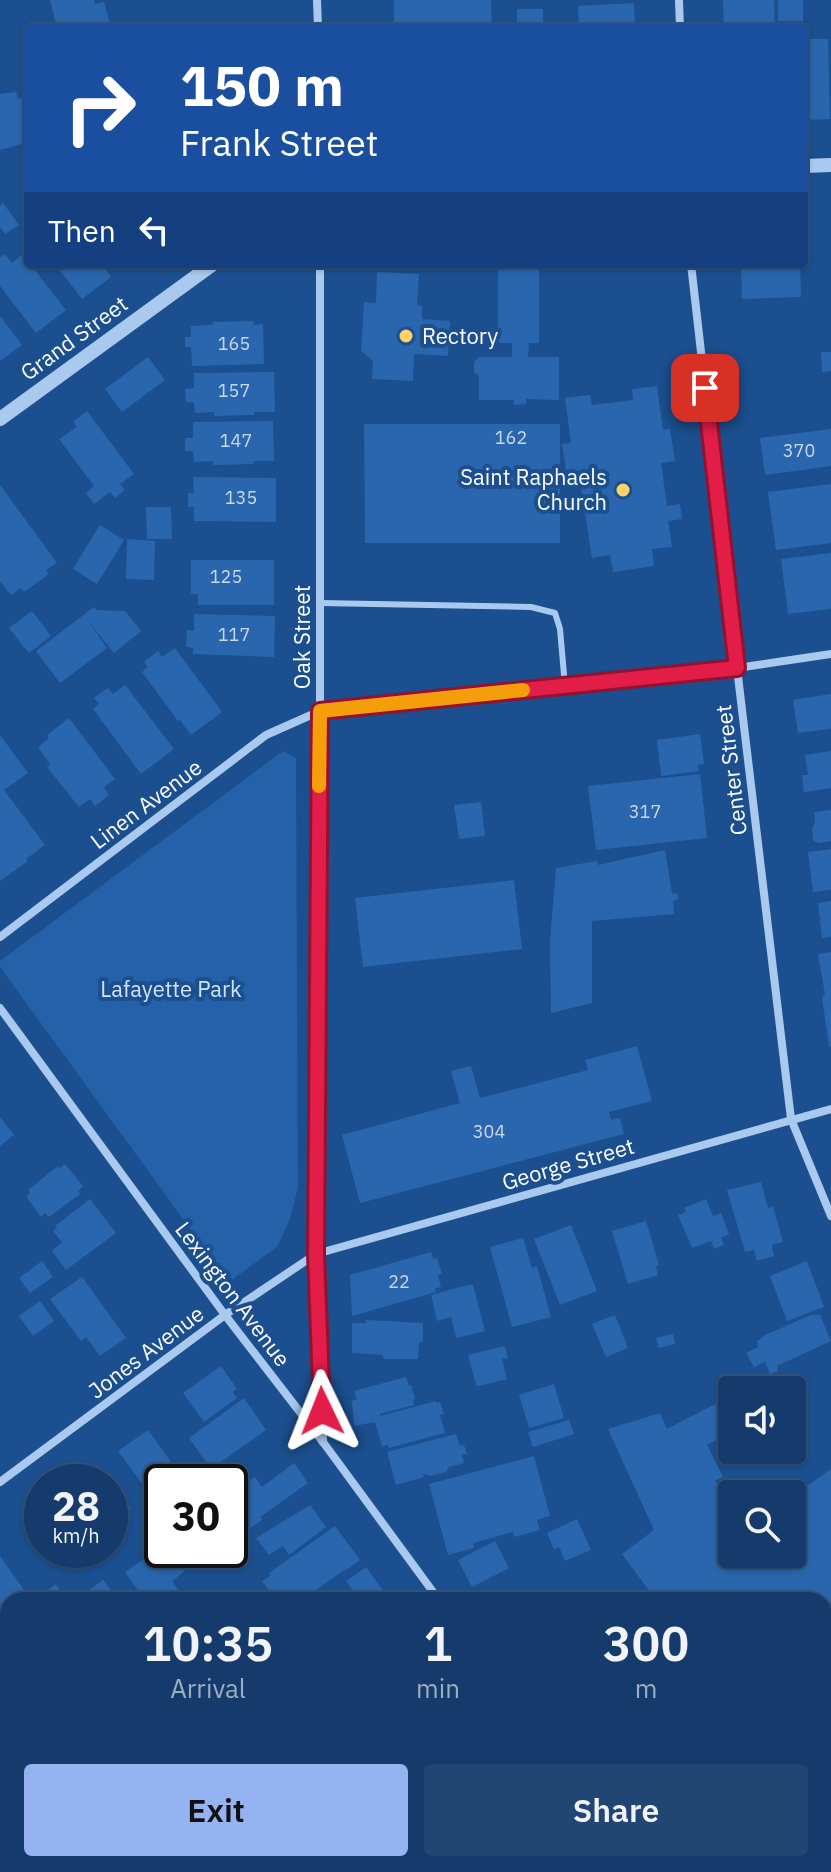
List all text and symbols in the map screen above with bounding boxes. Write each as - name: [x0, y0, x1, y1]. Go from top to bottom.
- text: 150 m: [180, 49, 344, 121]
- icon: right: [48, 56, 152, 160]
- text: Frank Street: [180, 119, 378, 166]
- icon: left: [132, 208, 176, 252]
- text: Then: [48, 211, 116, 250]
- street label: Grand Street: [14, 289, 133, 386]
- place label: Rectory: [422, 321, 498, 350]
- marker: Rectory: [397, 327, 415, 345]
- house number: 165: [218, 332, 250, 355]
- pin: [671, 354, 739, 422]
- icon: arrive: [683, 366, 727, 410]
- house number: 157: [218, 379, 250, 402]
- house number: 162: [495, 426, 527, 449]
- house number: 147: [220, 429, 252, 452]
- house number: 370: [783, 439, 815, 462]
- place label: Saint Raphaels Church: [460, 462, 607, 516]
- marker: Saint Raphaels Church: [614, 481, 632, 499]
- house number: 135: [225, 486, 257, 509]
- house number: 125: [210, 565, 242, 588]
- street label: Oak Street: [287, 585, 316, 689]
- house number: 117: [218, 623, 250, 646]
- street label: Center Street: [708, 703, 753, 837]
- street label: Linen Avenue: [84, 752, 207, 855]
- house number: 317: [629, 800, 661, 823]
- park label: Lafayette Park: [100, 974, 242, 1003]
- house number: 304: [473, 1120, 505, 1143]
- street label: George Street: [498, 1131, 637, 1196]
- street label: Lexington Avenue: [169, 1215, 297, 1372]
- house number: 22: [388, 1270, 410, 1293]
- street label: Jones Avenue: [82, 1299, 209, 1405]
- position arrow: [280, 1369, 364, 1453]
- map controls: [718, 1376, 806, 1568]
- button: sound: [718, 1376, 806, 1464]
- speed limit sign: 30: [144, 1464, 248, 1568]
- text: 28: [52, 1480, 100, 1532]
- button: search: [718, 1480, 806, 1568]
- text: km/h: [52, 1522, 100, 1549]
- text: 10:35: [143, 1612, 273, 1674]
- text: 1: [424, 1612, 452, 1674]
- text: 300: [603, 1612, 689, 1674]
- text: Arrival: [170, 1671, 246, 1705]
- text: min: [416, 1671, 460, 1705]
- text: m: [635, 1671, 657, 1705]
- button: Exit: [24, 1764, 408, 1856]
- button: Share: [424, 1764, 808, 1856]

